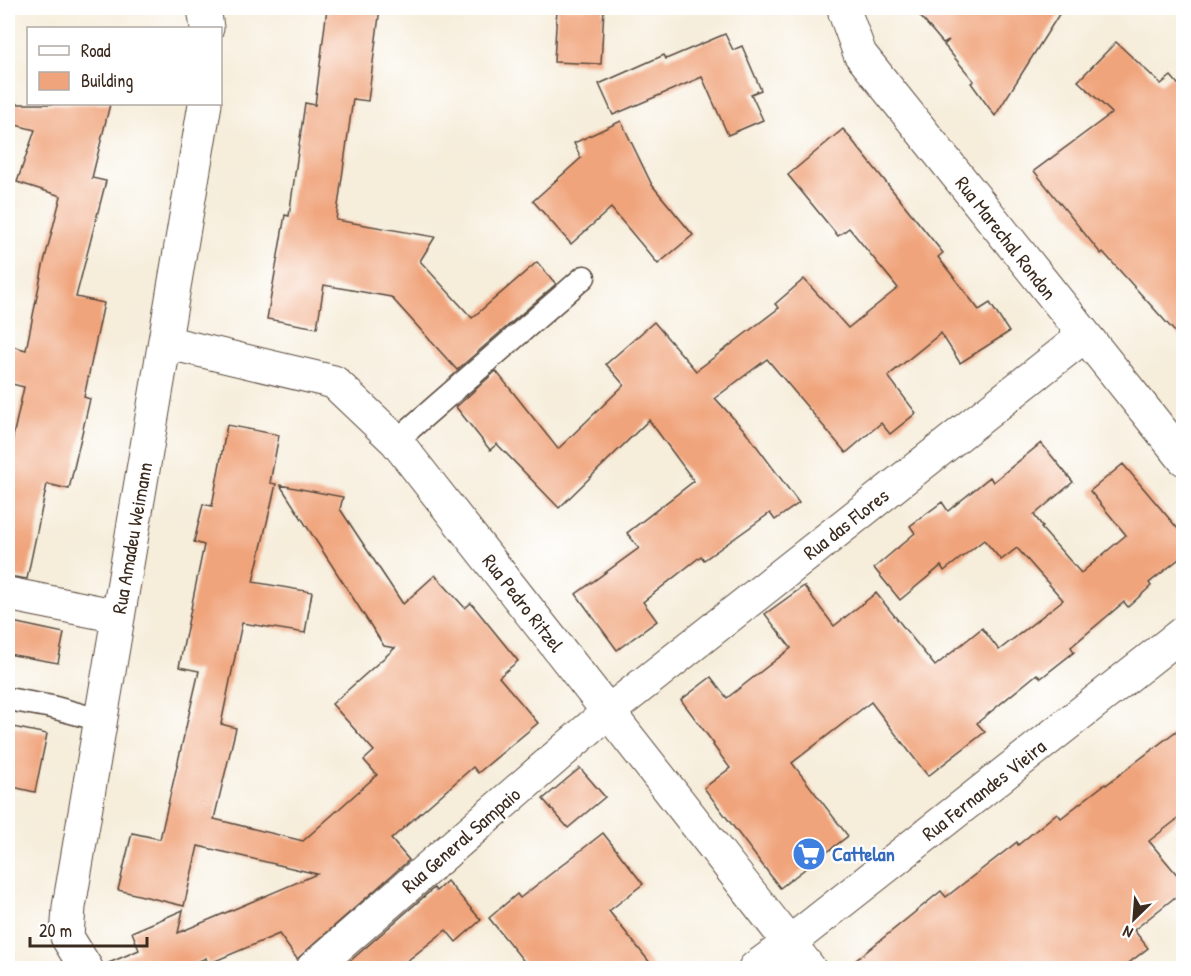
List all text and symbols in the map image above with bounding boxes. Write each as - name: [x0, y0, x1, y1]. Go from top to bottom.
- legend: [27, 27, 222, 105]
- text: Road: [81, 38, 111, 63]
- text: Building: [81, 68, 133, 93]
- street label: Rua Marechal Rondon: [950, 170, 1063, 305]
- street label: Rua Amadeu Weimann: [105, 460, 158, 616]
- street label: Rua das Flores: [797, 481, 894, 566]
- street label: Rua Pedro Ritzel: [477, 548, 571, 658]
- street label: Rua Fernandes Vieira: [916, 733, 1051, 847]
- street label: Rua General Sampaio: [396, 781, 526, 899]
- supermarket icon: Cattelan: [791, 836, 827, 872]
- place label: Cattelan: [832, 840, 895, 867]
- north arrow: [1104, 889, 1164, 949]
- scale bar: [30, 910, 147, 948]
- text: 20 m: [39, 918, 72, 943]
- text: N: [1119, 921, 1136, 944]

